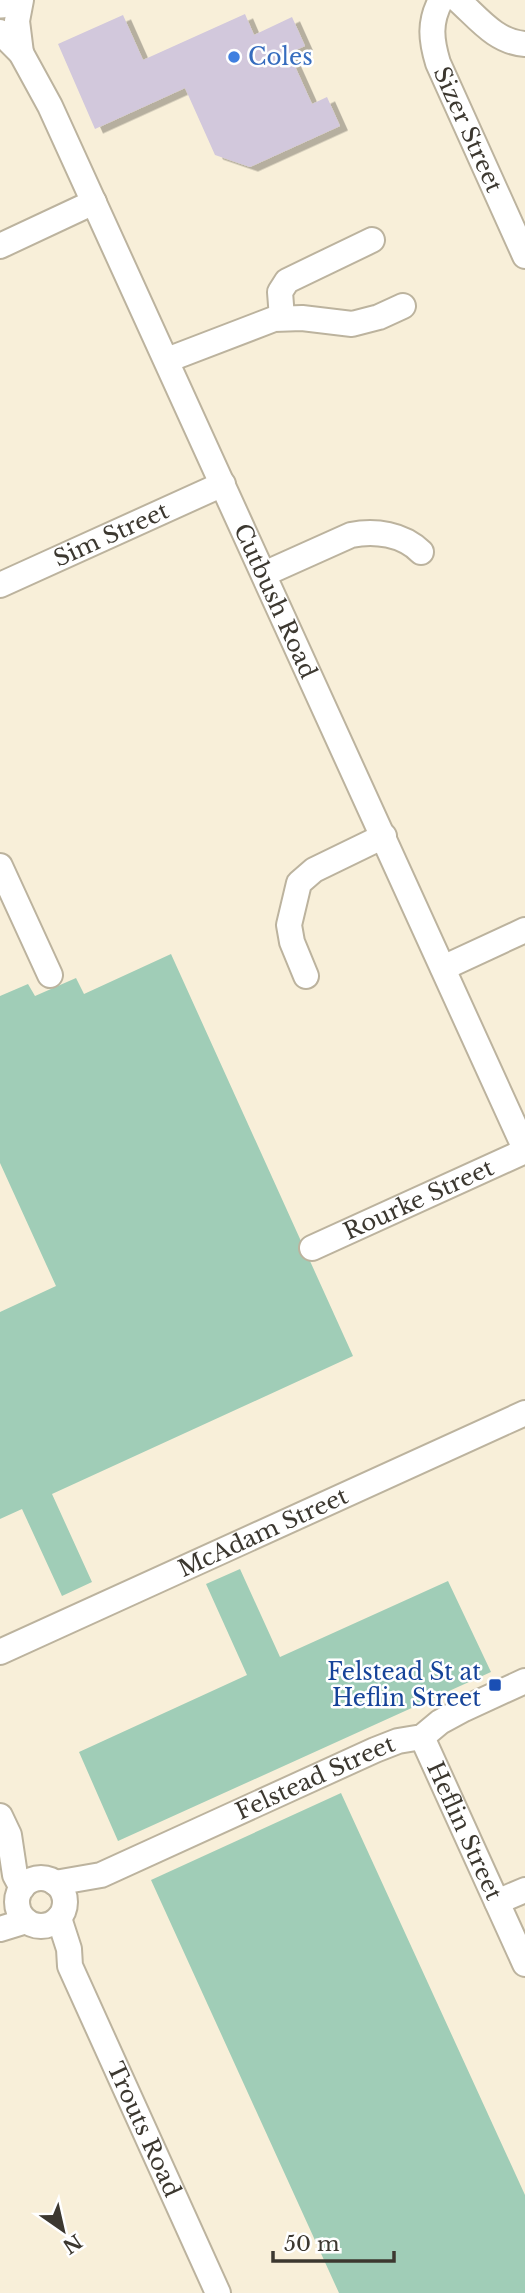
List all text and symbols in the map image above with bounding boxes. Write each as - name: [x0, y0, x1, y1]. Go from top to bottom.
- place label: Coles: [248, 43, 313, 71]
- marker: Coles: [226, 49, 242, 65]
- street label: Sizer Street: [427, 62, 509, 197]
- street label: Sim Street: [49, 496, 173, 573]
- street label: Cutbush Road: [228, 519, 323, 683]
- street label: Rourke Street: [339, 1153, 498, 1246]
- street label: McAdam Street: [174, 1481, 352, 1583]
- place label: Felstead St at Heflin Street: [327, 1658, 481, 1712]
- marker: Felstead St at Heflin Street: [487, 1677, 503, 1693]
- street label: Felstead Street: [231, 1730, 399, 1826]
- street label: Heflin Street: [421, 1757, 508, 1905]
- street label: Trouts Road: [101, 2058, 187, 2201]
- north arrow: [28, 2195, 98, 2265]
- scale bar: [273, 2220, 394, 2264]
- text: N: [58, 2229, 86, 2258]
- text: 50 m: [284, 2231, 340, 2257]

